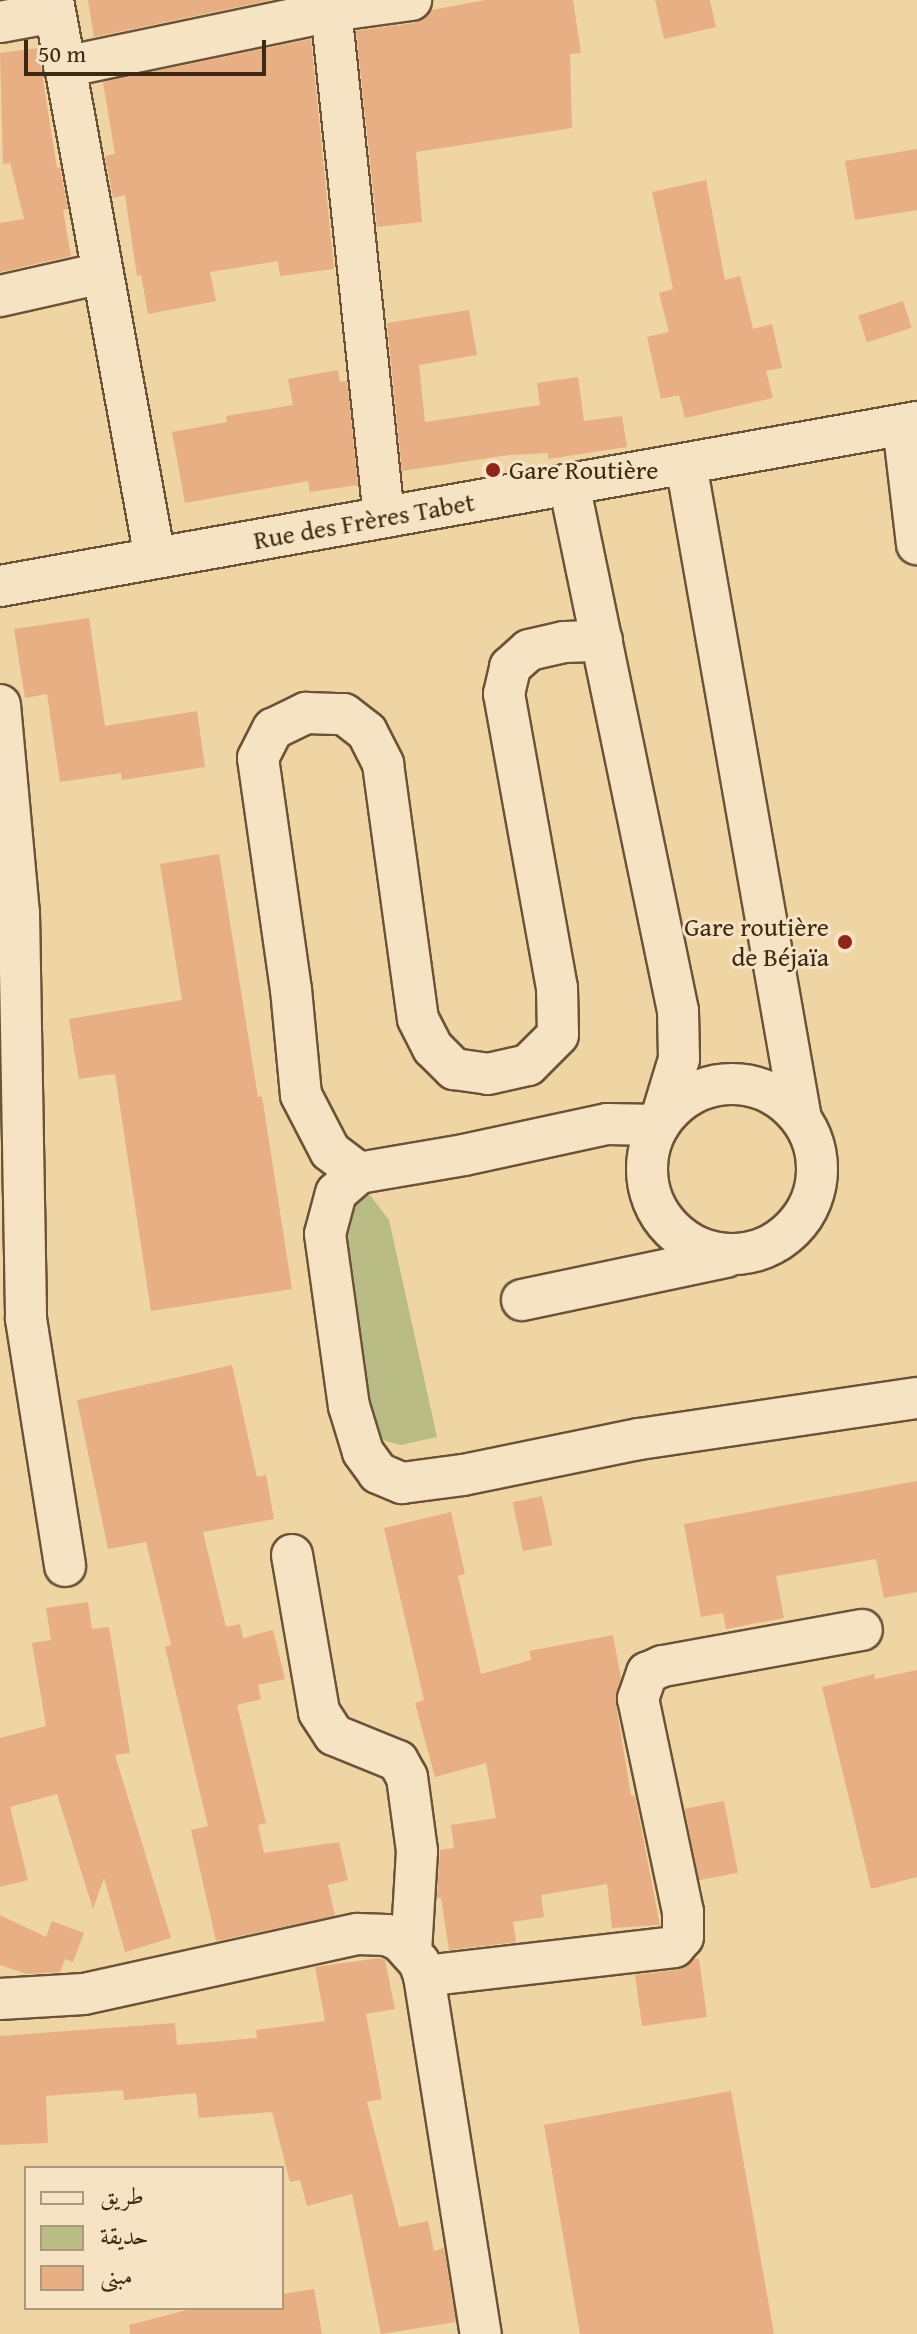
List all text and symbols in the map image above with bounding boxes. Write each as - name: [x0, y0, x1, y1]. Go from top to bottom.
- scale bar: [28, 24, 270, 74]
- text: 50 m: [38, 36, 86, 71]
- place label: Gare Routière: [509, 454, 658, 486]
- marker: Gare Routière: [484, 461, 502, 479]
- street label: Rue des Frères Tabet: [251, 486, 477, 556]
- place label: Gare routière de Béjaïa: [684, 911, 829, 972]
- marker: Gare routière de Béjaïa: [836, 933, 854, 951]
- legend: [24, 2166, 284, 2310]
- text: طريق: [100, 2178, 144, 2213]
- text: حديقة: [100, 2218, 149, 2253]
- text: مبنى: [100, 2258, 133, 2293]

